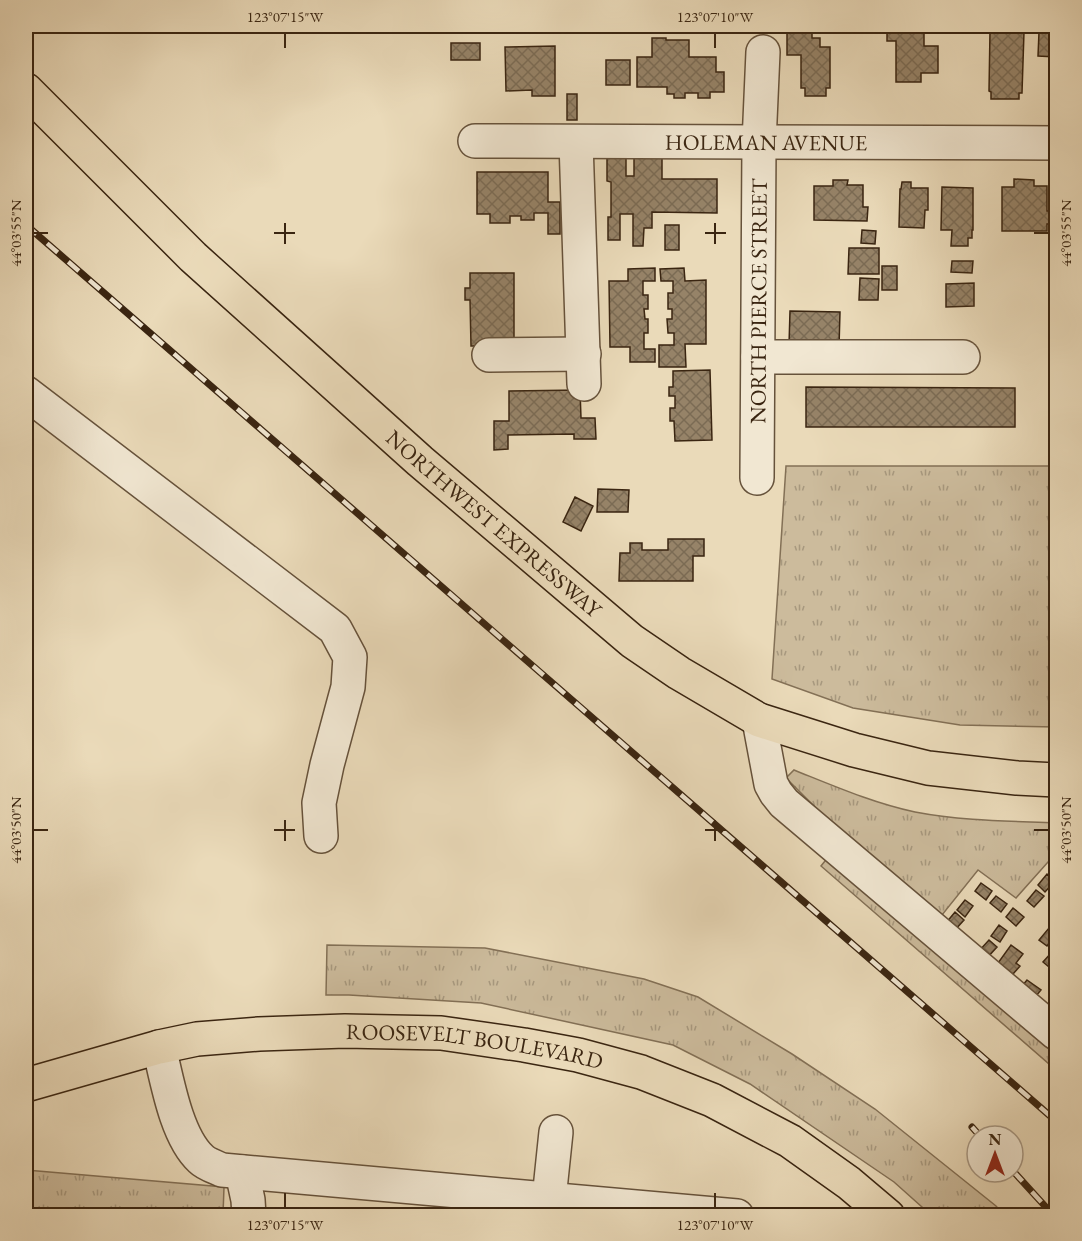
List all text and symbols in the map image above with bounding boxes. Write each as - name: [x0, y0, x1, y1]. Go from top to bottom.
- text: 123°07'15"W: [247, 7, 323, 26]
- text: 123°07'10"W: [677, 7, 753, 26]
- street label: HOLEMAN AVENUE: [665, 128, 867, 157]
- street label: NORTH PIERCE STREET: [743, 178, 774, 424]
- text: 44°03'55"N: [6, 199, 25, 267]
- text: 44°03'55"N: [1056, 199, 1075, 267]
- street label: NORTHWEST EXPRESSWAY: [380, 423, 608, 625]
- text: 44°03'50"N: [6, 796, 25, 864]
- text: 44°03'50"N: [1056, 796, 1075, 864]
- street label: ROOSEVELT BOULEVARD: [346, 1017, 606, 1076]
- north arrow: [965, 1124, 1025, 1184]
- text: N: [989, 1129, 1002, 1150]
- text: 123°07'15"W: [247, 1215, 323, 1234]
- text: 123°07'10"W: [677, 1215, 753, 1234]

